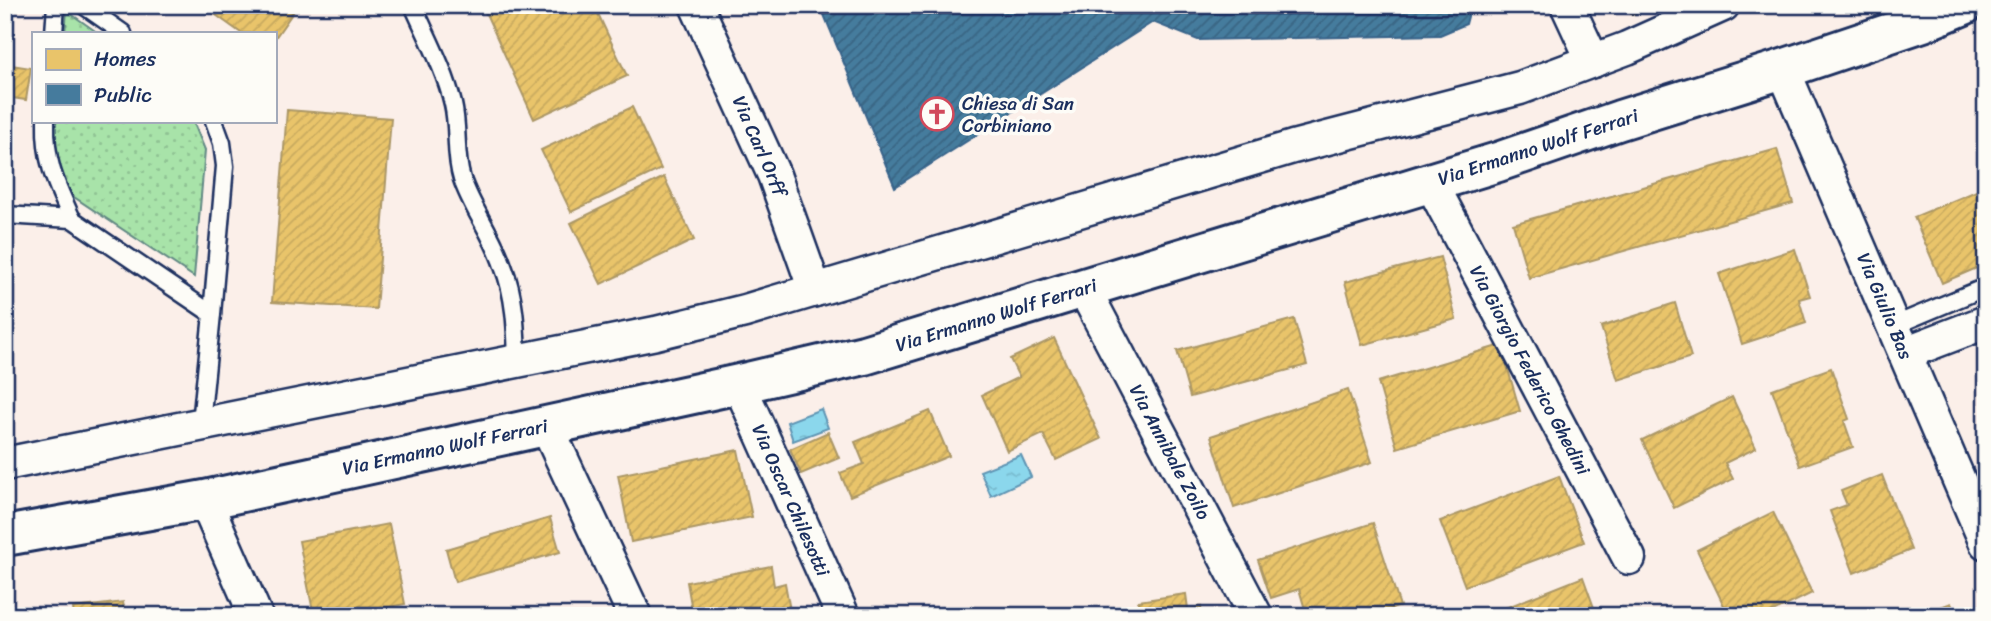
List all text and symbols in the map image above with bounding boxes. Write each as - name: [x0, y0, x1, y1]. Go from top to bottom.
- legend: [32, 32, 276, 122]
- text: Homes: [94, 40, 156, 78]
- text: Public: [94, 76, 152, 114]
- place label: Chiesa di San Corbiniano: [962, 87, 1074, 142]
- street label: Via Carl Orff: [723, 90, 798, 205]
- church icon: Chiesa di San Corbiniano: [918, 95, 956, 133]
- street label: Via Ermanno Wolf Ferrari: [1433, 99, 1643, 195]
- street label: Via Giulio Bas: [1848, 247, 1922, 365]
- street label: Via Giorgio Federico Ghedini: [1460, 259, 1600, 482]
- street label: Via Ermanno Wolf Ferrari: [891, 268, 1102, 361]
- street label: Via Annibale Zoilo: [1120, 378, 1220, 526]
- street label: Via Ermanno Wolf Ferrari: [339, 409, 551, 485]
- street label: Via Oscar Chilesotti: [743, 418, 840, 582]

